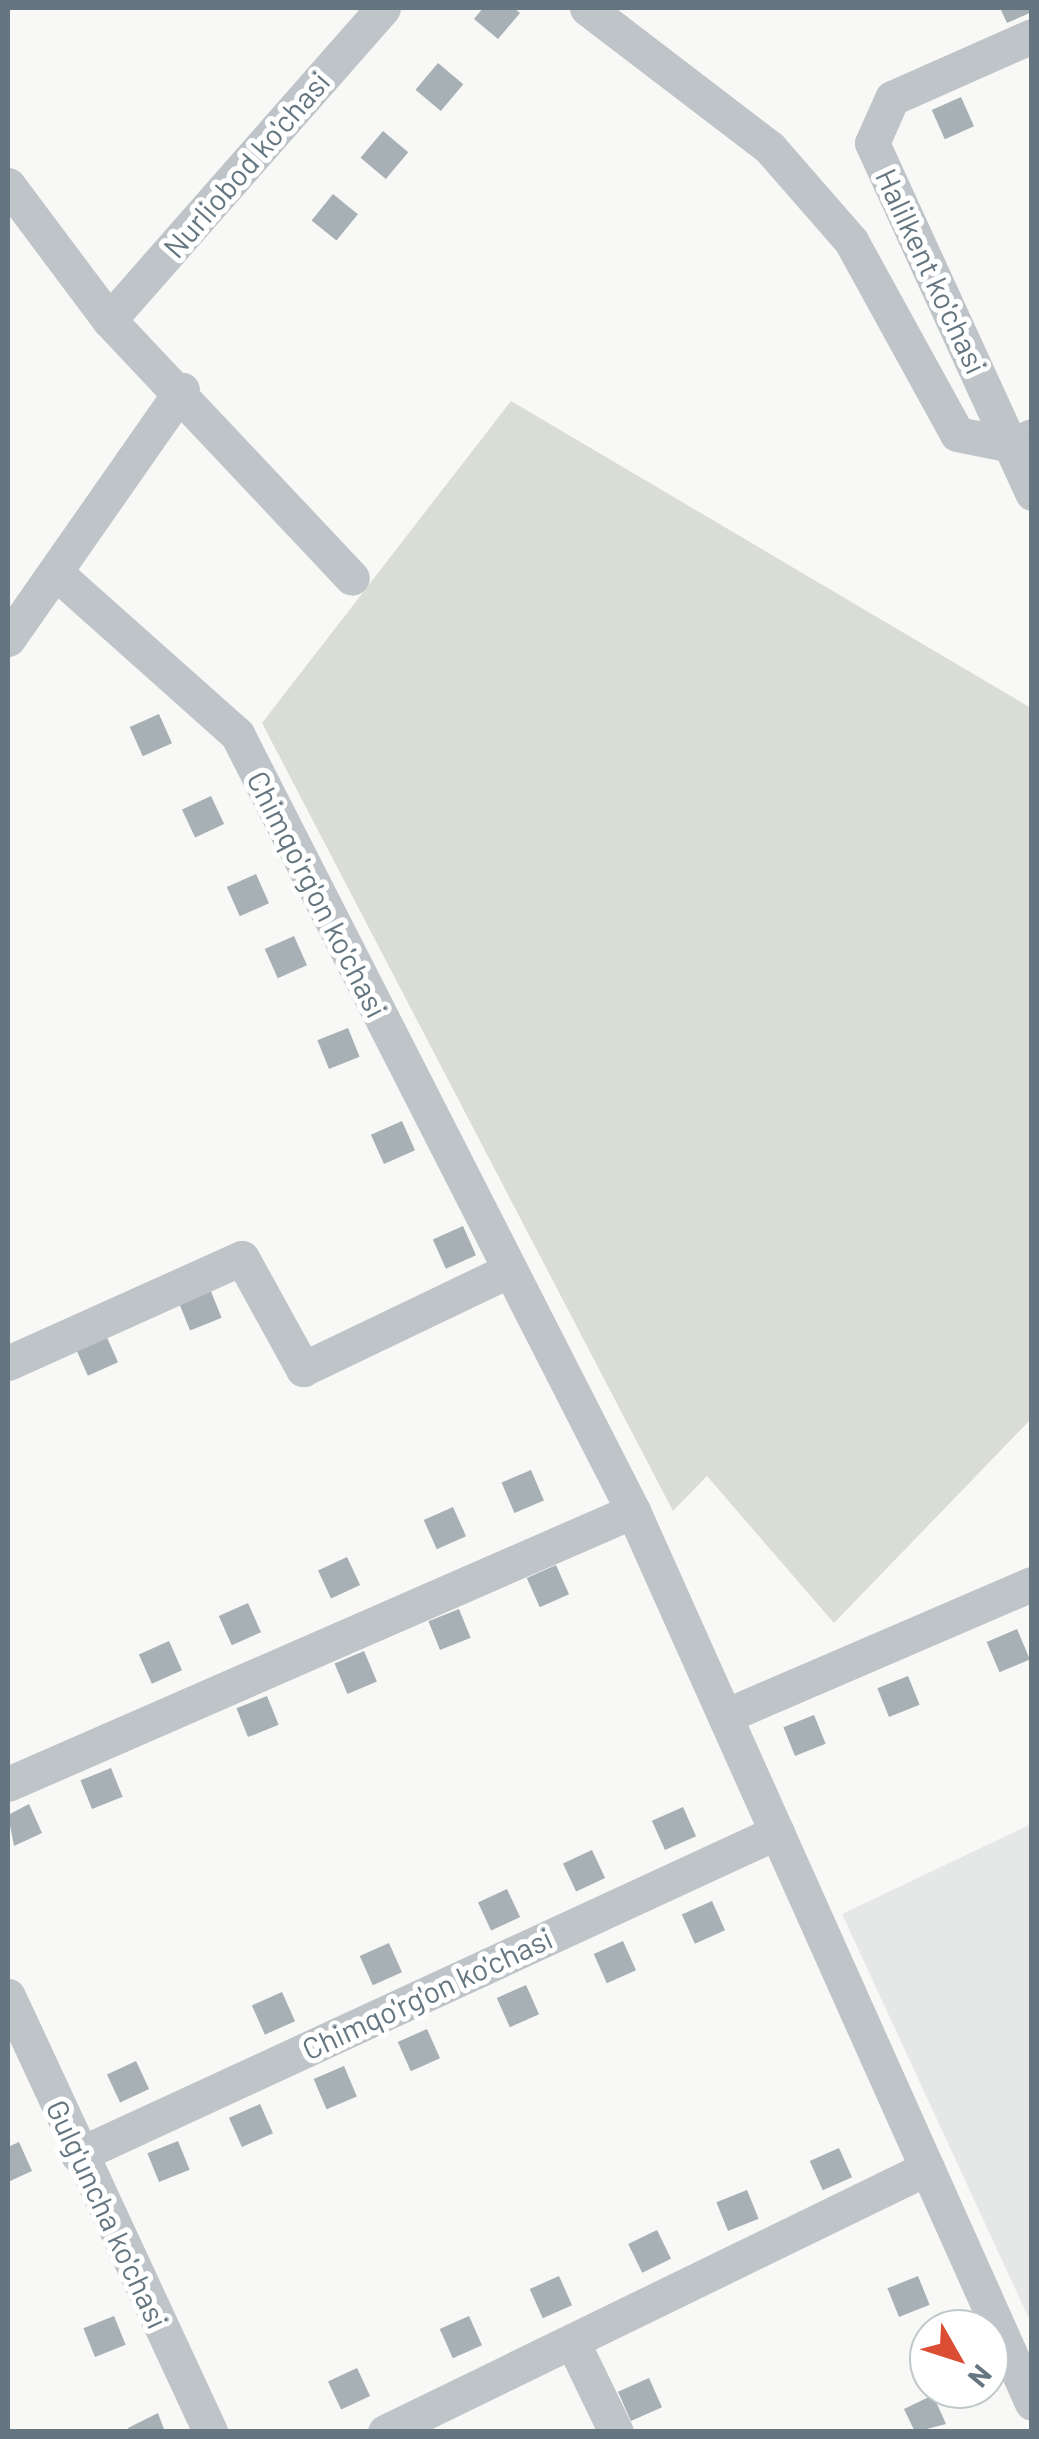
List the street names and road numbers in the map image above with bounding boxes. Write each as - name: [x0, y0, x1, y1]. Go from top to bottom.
- street label: Nurliobod ko'chasi: [155, 63, 337, 265]
- street label: Halilkent ko'chasi: [869, 163, 995, 379]
- street label: Chimqo'rg'on ko'chasi: [240, 765, 396, 1023]
- street label: Chimqo'rg'on ko'chasi: [296, 1919, 558, 2067]
- street label: Gulg'uncha ko'chasi: [39, 2094, 177, 2334]

